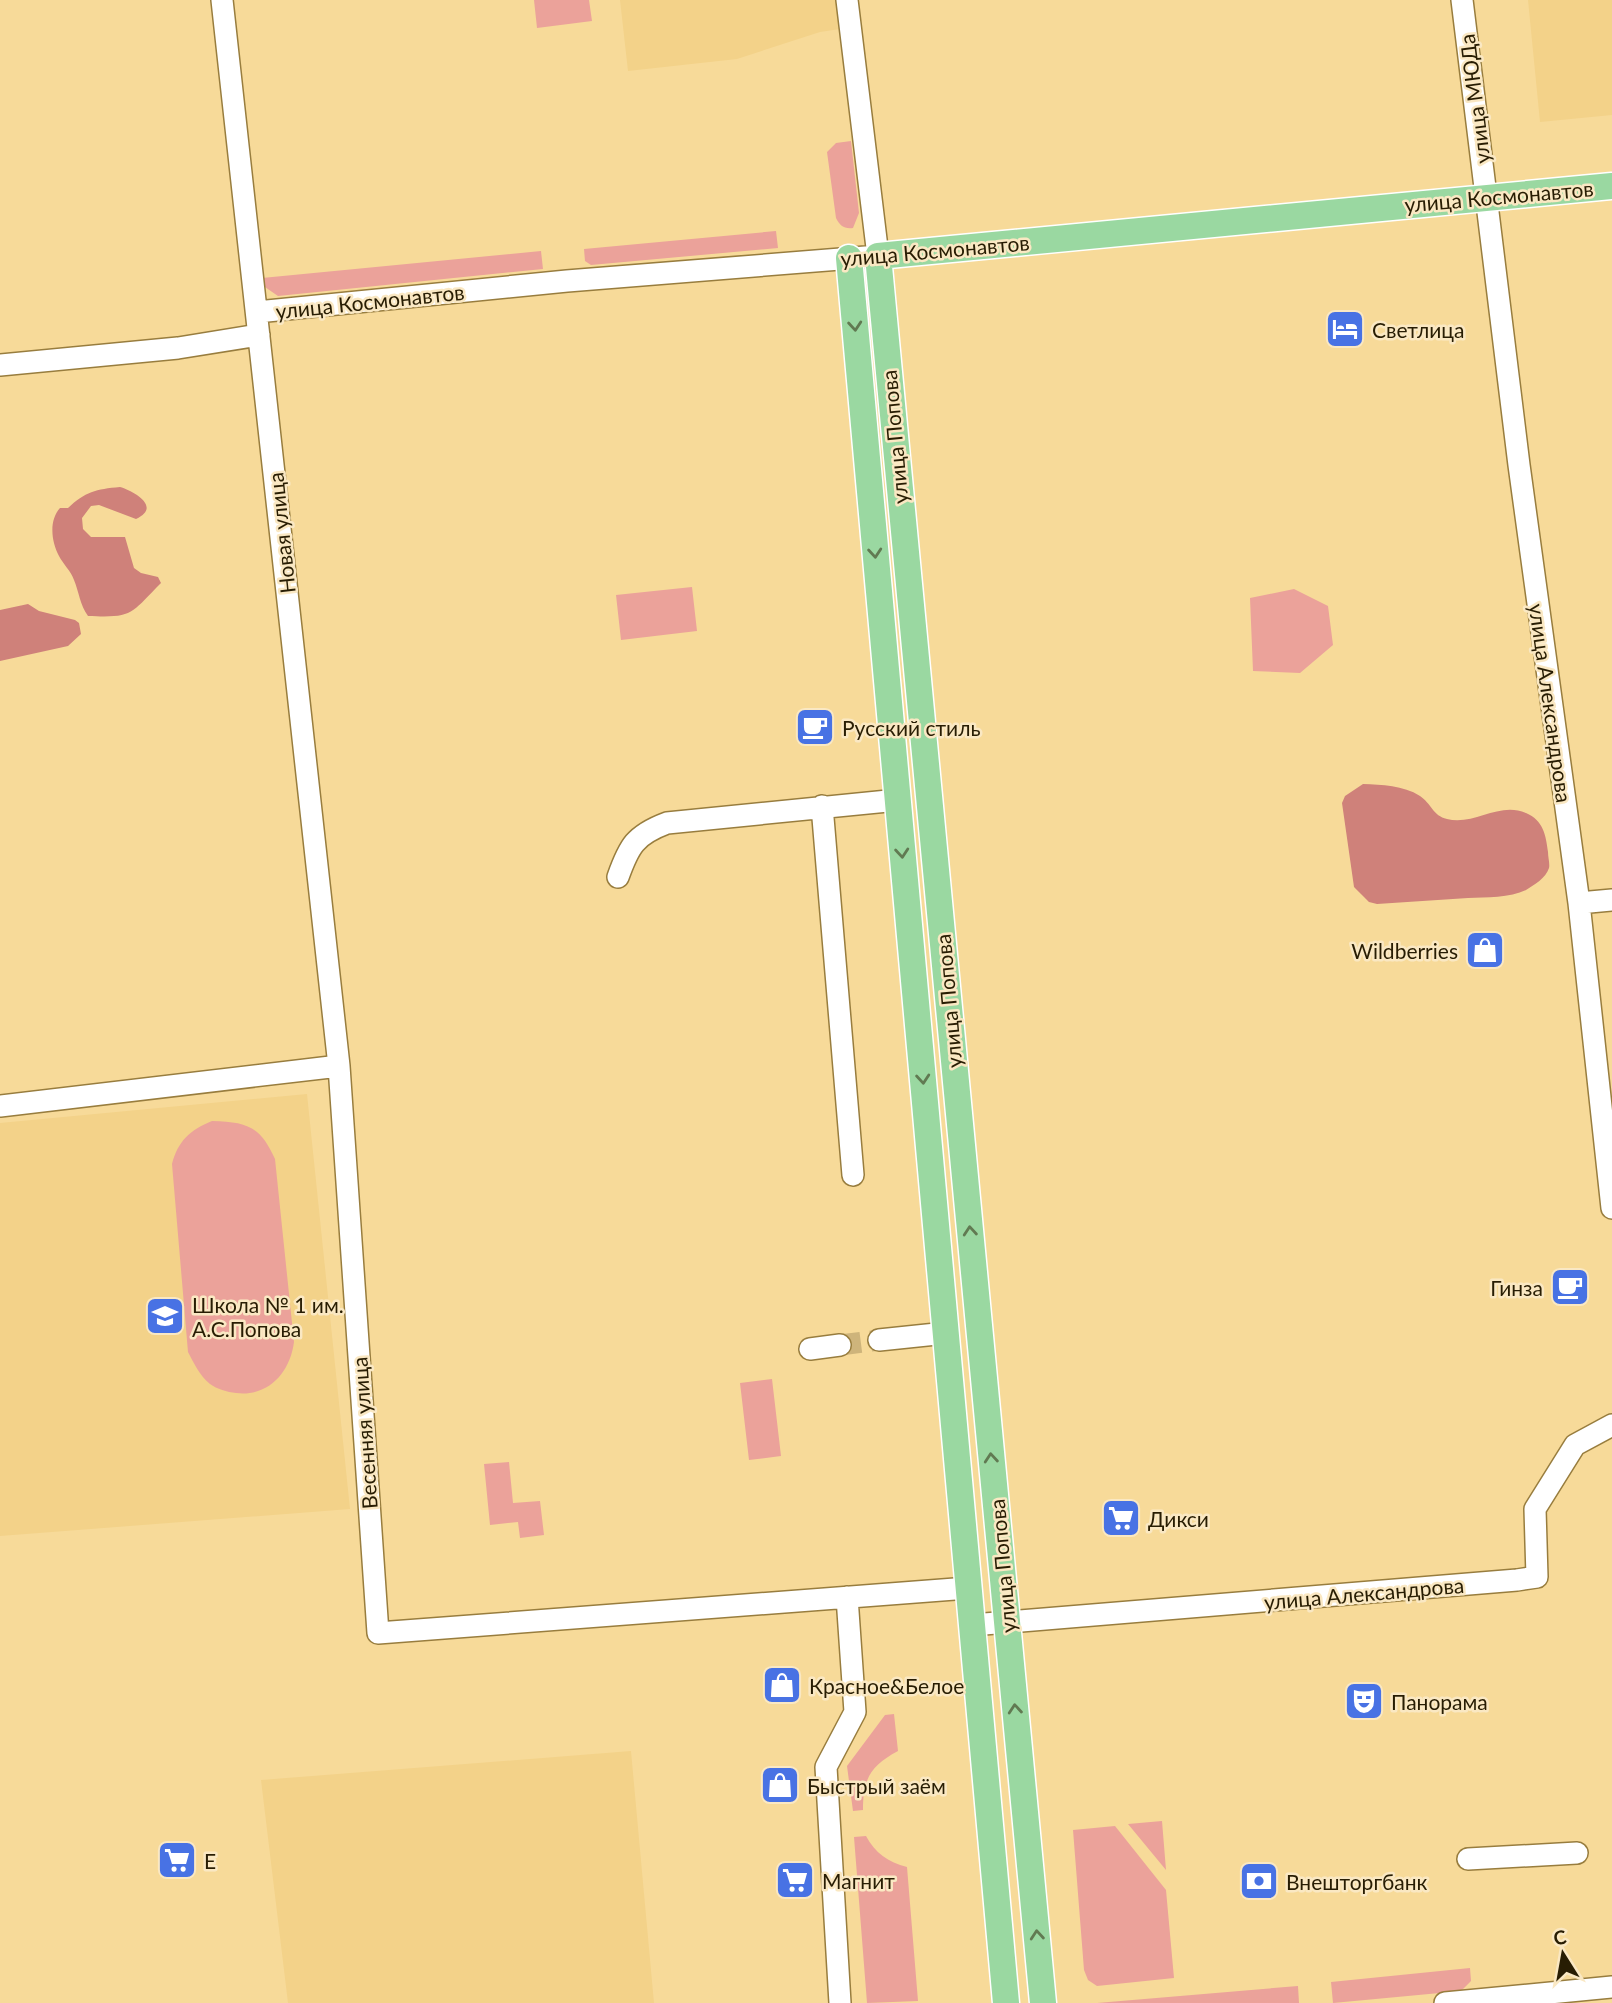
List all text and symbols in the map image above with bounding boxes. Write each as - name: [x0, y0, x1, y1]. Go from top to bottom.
- street label: улица МЮДа: [1454, 33, 1494, 165]
- street label: улица Космонавтов: [1403, 175, 1595, 217]
- street label: улица Космонавтов: [839, 229, 1031, 271]
- street label: улица Космонавтов: [274, 279, 466, 323]
- hotel icon: Светлица: [1324, 308, 1366, 350]
- place label: Светлица: [1372, 317, 1464, 342]
- one-way arrow: [847, 321, 862, 332]
- street label: улица Попова: [876, 369, 912, 505]
- street label: Новая улица: [262, 471, 300, 595]
- one-way arrow: [868, 547, 883, 559]
- street label: улица Александрова: [1525, 602, 1577, 804]
- cafe icon: Русский стиль: [794, 706, 836, 748]
- place label: Русский стиль: [842, 715, 981, 740]
- one-way arrow: [894, 847, 909, 858]
- shop icon: Wildberries: [1464, 929, 1506, 971]
- street label: улица Попова: [930, 933, 966, 1069]
- place label: Wildberries: [1351, 938, 1458, 963]
- one-way arrow: [915, 1074, 930, 1085]
- one-way arrow: [963, 1225, 978, 1236]
- cafe icon: Гинза: [1549, 1266, 1591, 1308]
- place label: Гинза: [1490, 1275, 1543, 1300]
- place label: Школа № 1 им. А.С.Попова: [192, 1292, 344, 1341]
- school or university icon: Школа № 1 им. А.С.Попова: [144, 1295, 186, 1337]
- street label: Весенняя улица: [346, 1356, 382, 1510]
- one-way arrow: [984, 1452, 999, 1463]
- supermarket icon: Дикси: [1100, 1497, 1142, 1539]
- street label: улица Попова: [984, 1498, 1020, 1634]
- place label: Дикси: [1148, 1506, 1209, 1531]
- street label: улица Александрова: [1263, 1572, 1465, 1614]
- shop icon: Красное&Белое: [761, 1664, 803, 1706]
- place label: Красное&Белое: [809, 1673, 964, 1698]
- theatre icon: Панорама: [1343, 1680, 1385, 1722]
- place label: Панорама: [1391, 1689, 1488, 1714]
- one-way arrow: [1008, 1703, 1023, 1714]
- shop icon: Быстрый заём: [759, 1764, 801, 1806]
- place label: Быстрый заём: [807, 1773, 946, 1798]
- supermarket icon: Е: [156, 1839, 198, 1881]
- place label: Е: [204, 1848, 216, 1873]
- supermarket icon: Магнит: [774, 1859, 816, 1901]
- bank icon: Внешторгбанк: [1238, 1860, 1280, 1902]
- place label: Магнит: [822, 1868, 895, 1893]
- place label: Внешторгбанк: [1286, 1869, 1428, 1894]
- north arrow: [1528, 1919, 1598, 1989]
- text: С: [1551, 1924, 1568, 1949]
- one-way arrow: [1029, 1929, 1044, 1941]

